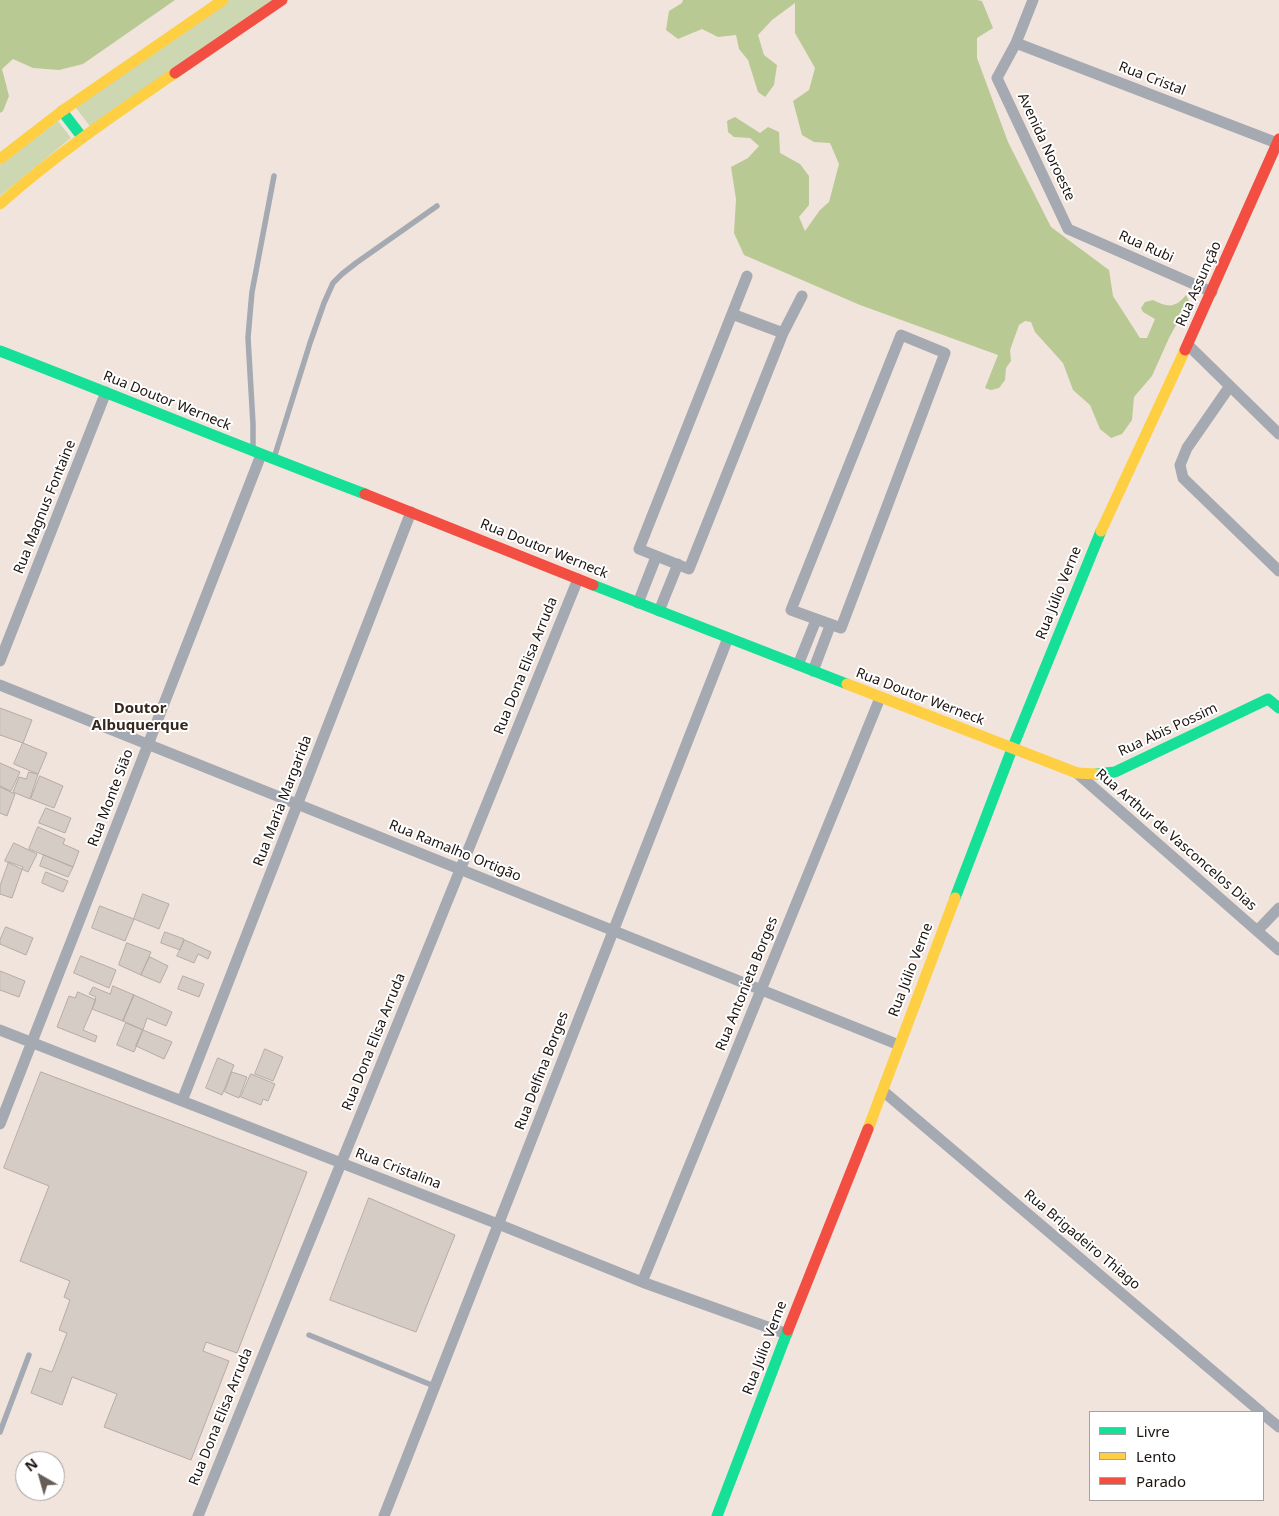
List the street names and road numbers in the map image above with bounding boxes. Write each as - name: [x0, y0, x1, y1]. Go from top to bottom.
- street label: Rua Cristal: [1116, 59, 1188, 99]
- street label: Avenida Noroeste: [1014, 90, 1078, 204]
- street label: Rua Rubi: [1116, 227, 1176, 267]
- street label: Rua Assunção: [1173, 239, 1225, 329]
- street label: Rua Doutor Werneck: [101, 368, 233, 434]
- street label: Rua Magnus Fontaine: [10, 438, 80, 576]
- street label: Rua Doutor Werneck: [478, 516, 610, 582]
- street label: Rua Júlio Verne: [1033, 544, 1085, 642]
- street label: Rua Dona Elisa Arruda: [491, 595, 561, 737]
- street label: Rua Doutor Werneck: [853, 665, 987, 729]
- street label: Rua Abis Possim: [1116, 700, 1220, 760]
- street label: Rua Maria Margarida: [250, 733, 316, 869]
- street label: Rua Monte Sião: [85, 747, 137, 849]
- street label: Rua Arthur de Vasconcelos Dias: [1092, 766, 1260, 914]
- street label: Rua Ramalho Ortigão: [386, 817, 524, 885]
- street label: Rua Antonieta Borges: [712, 915, 782, 1053]
- street label: Rua Júlio Verne: [885, 921, 937, 1019]
- street label: Rua Dona Elisa Arruda: [339, 971, 409, 1113]
- street label: Rua Delfina Borges: [512, 1009, 572, 1133]
- street label: Rua Cristalina: [353, 1145, 443, 1193]
- street label: Rua Brigadeiro Thiago: [1020, 1186, 1144, 1294]
- street label: Rua Júlio Verne: [739, 1299, 791, 1397]
- street label: Rua Dona Elisa Arruda: [186, 1346, 256, 1488]

